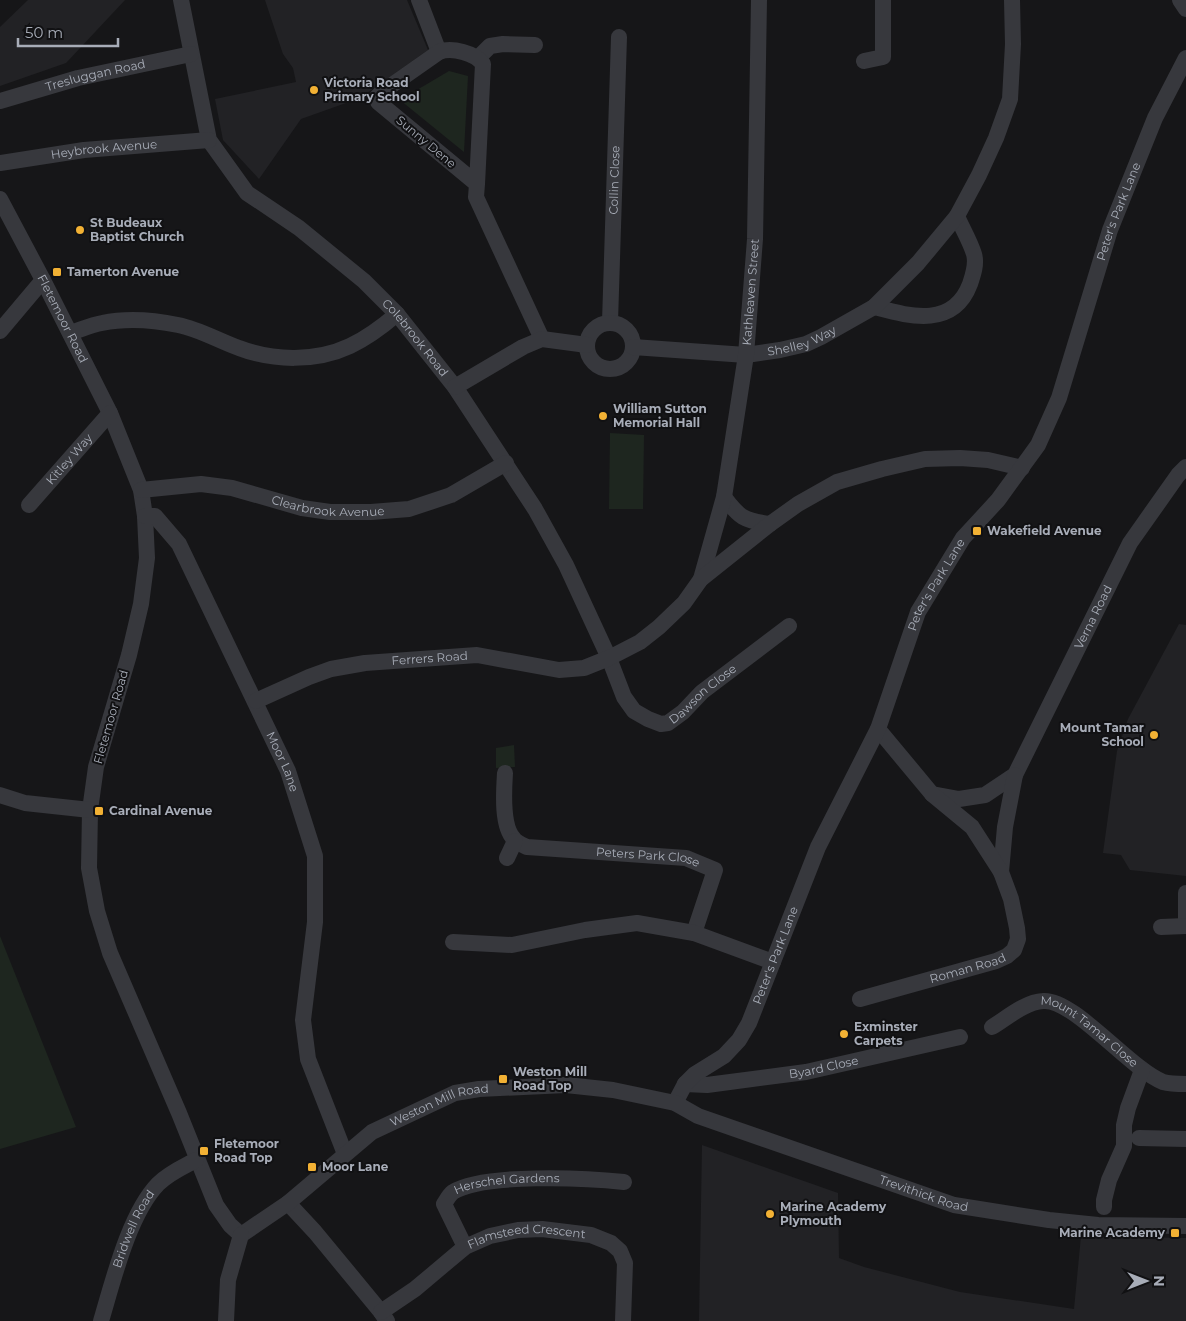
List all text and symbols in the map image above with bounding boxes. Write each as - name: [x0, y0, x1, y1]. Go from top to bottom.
- scale bar: [18, 15, 118, 47]
- text: 50 m: [25, 23, 63, 42]
- street label: Tresluggan Road: [44, 56, 147, 94]
- place label: Victoria Road Primary School: [323, 75, 420, 104]
- marker: Victoria Road Primary School: [308, 84, 320, 96]
- street label: Sunny Dene: [393, 112, 459, 171]
- street label: Heybrook Avenue: [50, 136, 158, 162]
- street label: Collin Close: [605, 145, 623, 215]
- street label: Peter's Park Lane: [1093, 160, 1143, 262]
- place label: St Budeaux Baptist Church: [90, 215, 184, 244]
- marker: St Budeaux Baptist Church: [74, 224, 86, 236]
- street label: Kathleaven Street: [739, 238, 762, 346]
- place label: Tamerton Avenue: [67, 264, 180, 279]
- marker: Tamerton Avenue: [51, 266, 63, 278]
- street label: Fletemoor Road: [34, 272, 91, 365]
- street label: Colebrook Road: [379, 296, 452, 379]
- street label: Shelley Way: [766, 322, 839, 359]
- place label: William Sutton Memorial Hall: [613, 401, 707, 430]
- marker: William Sutton Memorial Hall: [597, 410, 609, 422]
- street label: Kitley Way: [43, 430, 96, 487]
- street label: Clearbrook Avenue: [270, 492, 385, 519]
- place label: Wakefield Avenue: [987, 523, 1102, 538]
- marker: Wakefield Avenue: [971, 525, 983, 537]
- street label: Peter's Park Lane: [904, 536, 968, 633]
- street label: Verna Road: [1071, 582, 1115, 651]
- street label: Ferrers Road: [391, 648, 468, 668]
- street label: Dawson Close: [666, 661, 739, 727]
- street label: Fletemoor Road: [90, 668, 131, 766]
- place label: Mount Tamar School: [1060, 720, 1144, 749]
- street label: Moor Lane: [263, 729, 302, 793]
- marker: Mount Tamar School: [1148, 729, 1160, 741]
- place label: Cardinal Avenue: [109, 803, 213, 818]
- marker: Cardinal Avenue: [93, 805, 105, 817]
- street label: Peters Park Close: [596, 844, 702, 870]
- street label: Peter's Park Lane: [749, 904, 801, 1006]
- street label: Roman Road: [928, 950, 1008, 986]
- street label: Mount Tamar Close: [1040, 993, 1141, 1070]
- place label: Exminster Carpets: [854, 1019, 918, 1048]
- marker: Exminster Carpets: [838, 1028, 850, 1040]
- street label: Byard Close: [788, 1052, 860, 1081]
- place label: Weston Mill Road Top: [513, 1064, 587, 1093]
- marker: Weston Mill Road Top: [497, 1073, 509, 1085]
- street label: Weston Mill Road: [387, 1081, 489, 1130]
- place label: Fletemoor Road Top: [214, 1136, 279, 1165]
- marker: Fletemoor Road Top: [198, 1145, 210, 1157]
- place label: Moor Lane: [322, 1159, 389, 1174]
- marker: Moor Lane: [306, 1161, 318, 1173]
- street label: Herschel Gardens: [451, 1170, 560, 1197]
- street label: Trevithick Road: [878, 1172, 969, 1214]
- street label: Bridwell Road: [109, 1187, 157, 1270]
- place label: Marine Academy Plymouth: [780, 1199, 887, 1228]
- marker: Marine Academy Plymouth: [764, 1208, 776, 1220]
- street label: Flamsteed Crescent: [465, 1221, 587, 1252]
- place label: Marine Academy: [1059, 1225, 1166, 1240]
- marker: Marine Academy: [1169, 1227, 1181, 1239]
- north arrow: [1121, 1256, 1171, 1306]
- text: N: [1150, 1275, 1168, 1287]

